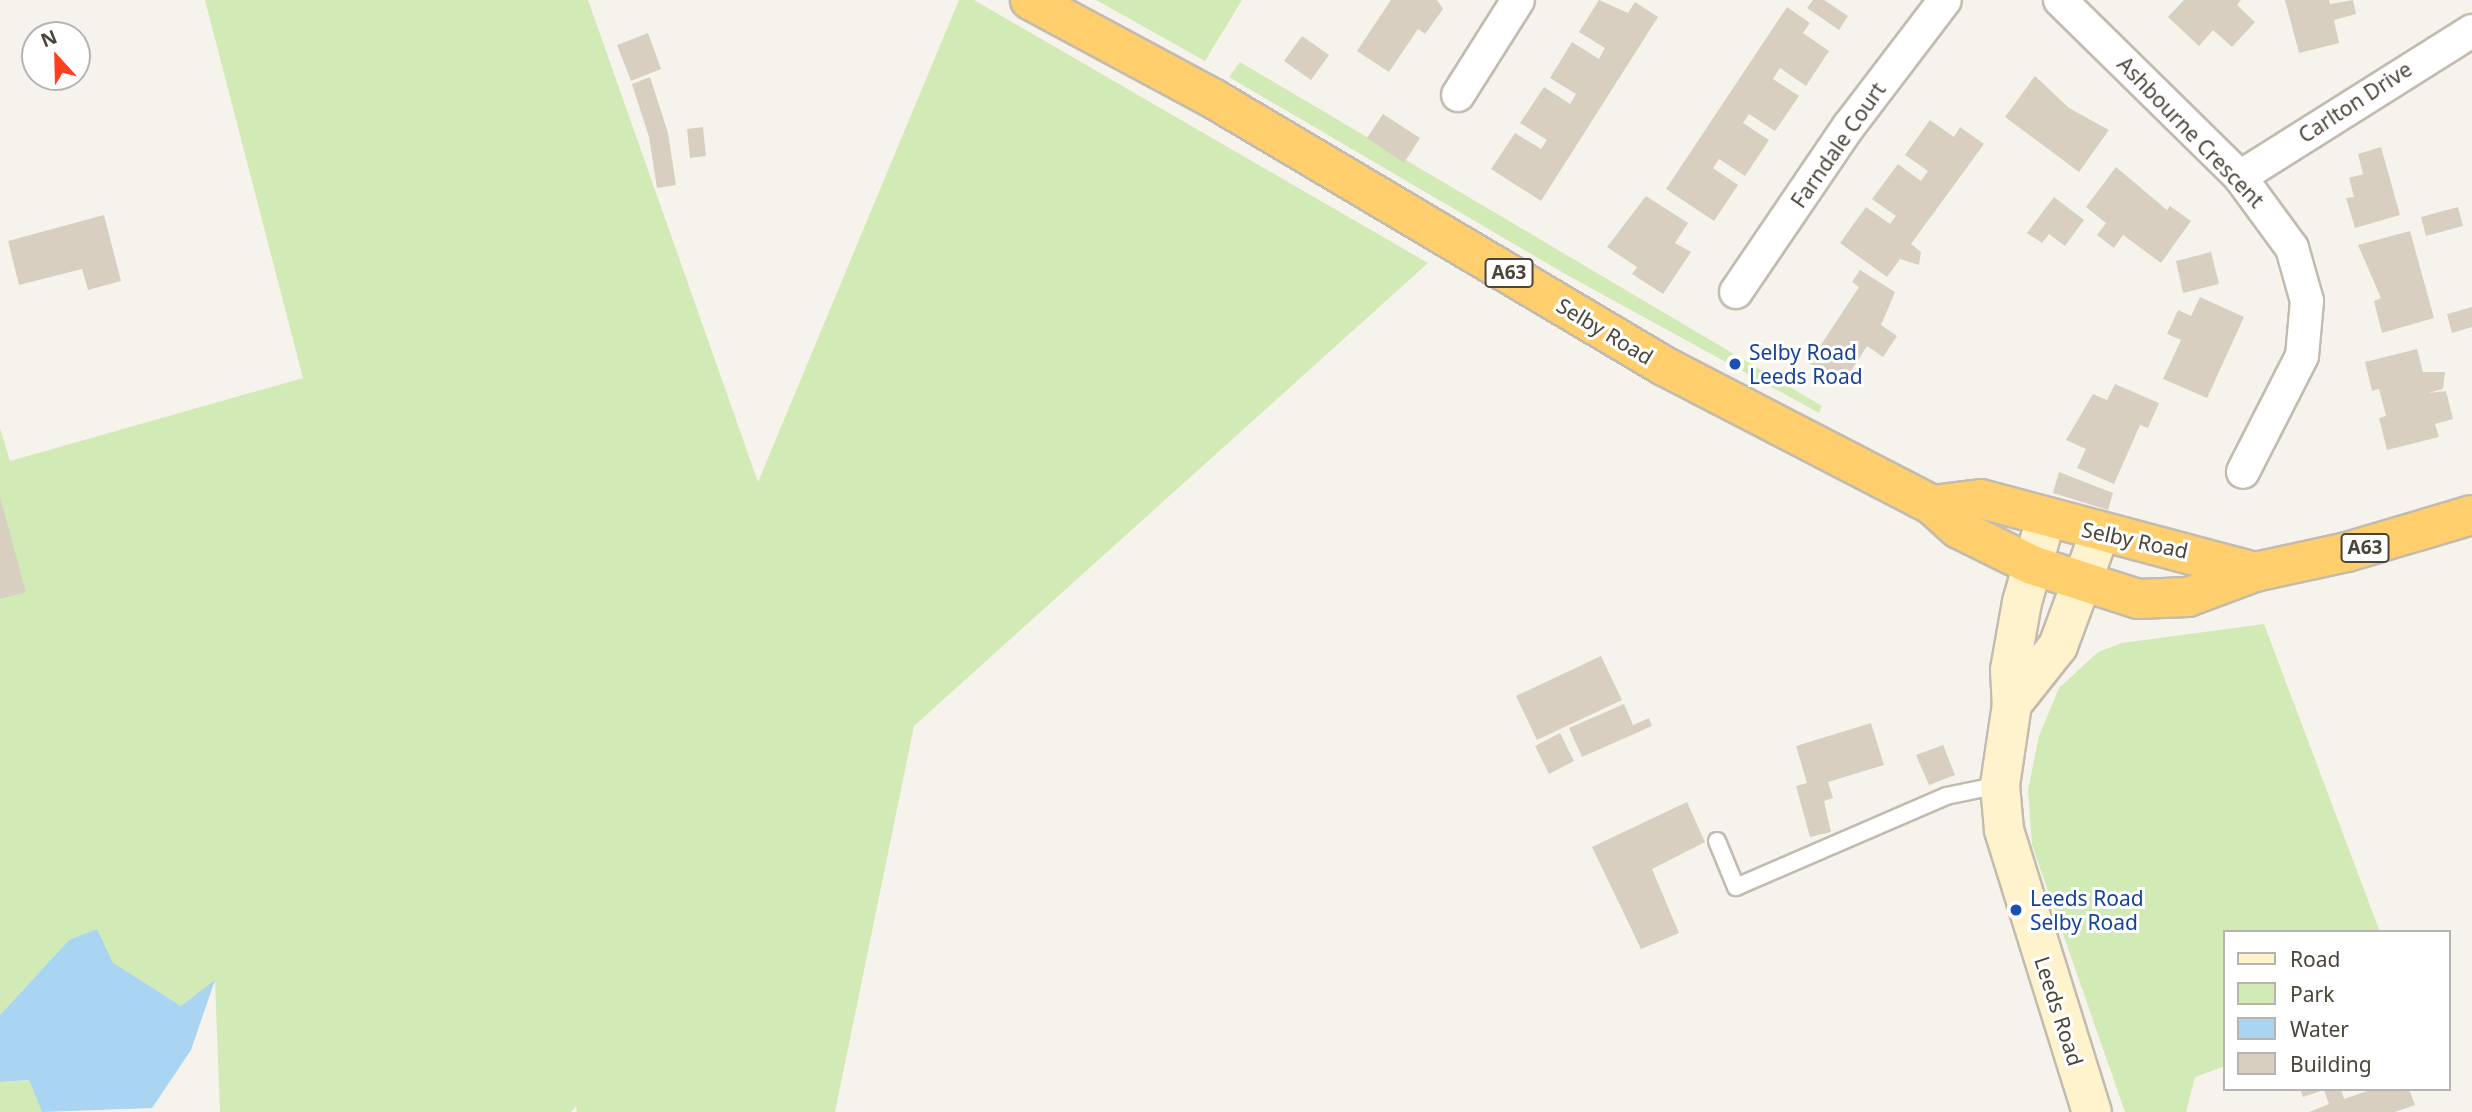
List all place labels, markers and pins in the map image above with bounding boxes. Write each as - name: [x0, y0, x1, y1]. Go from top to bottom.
- place label: Selby Road Leeds Road: [1749, 339, 1863, 389]
- marker: Selby Road Leeds Road: [1727, 356, 1743, 372]
- place label: Leeds Road Selby Road: [2030, 885, 2144, 935]
- marker: Leeds Road Selby Road: [2008, 902, 2024, 918]

